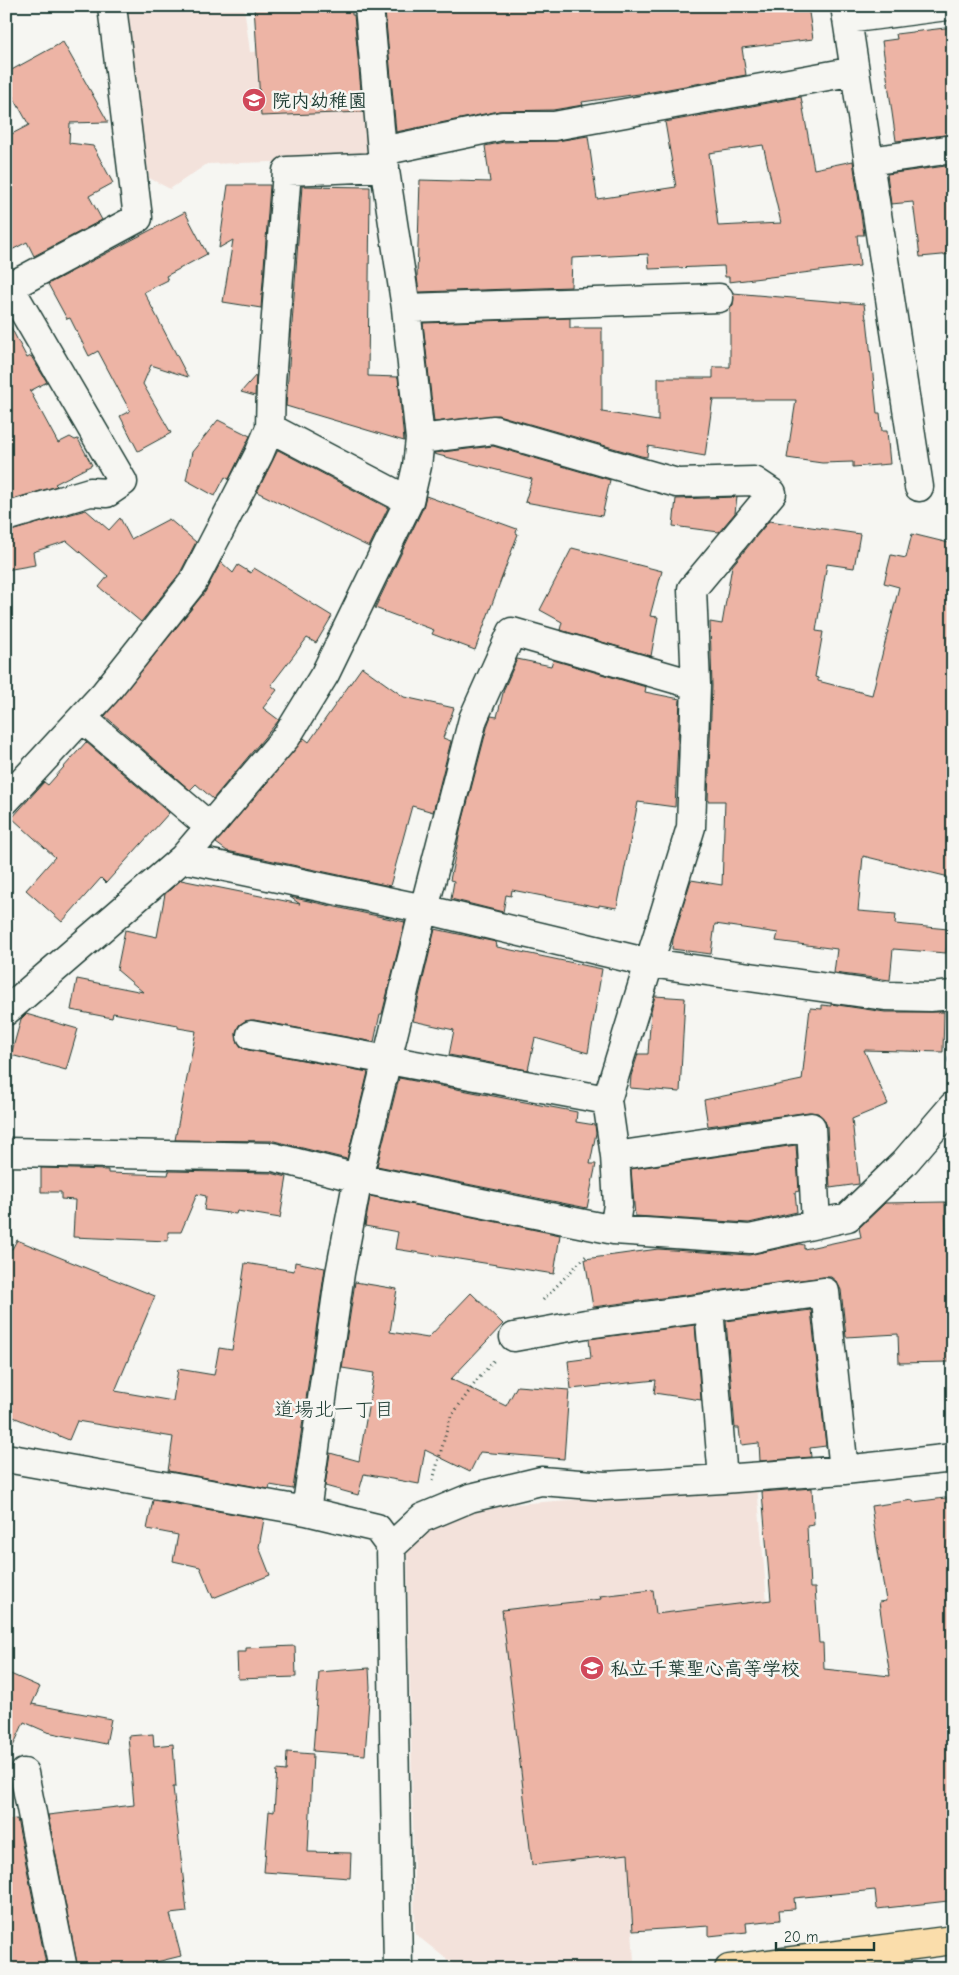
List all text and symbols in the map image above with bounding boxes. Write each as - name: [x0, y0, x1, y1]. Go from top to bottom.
- school or university icon: 院内幼稚園: [241, 87, 267, 113]
- place label: 院内幼稚園: [272, 90, 367, 112]
- district label: 道場北一丁目: [274, 1398, 394, 1421]
- school or university icon: 私立千葉聖心高等学校: [579, 1655, 605, 1681]
- place label: 私立千葉聖心高等学校: [610, 1658, 800, 1680]
- scale bar: [776, 1920, 874, 1952]
- text: 20 m: [784, 1928, 818, 1946]

